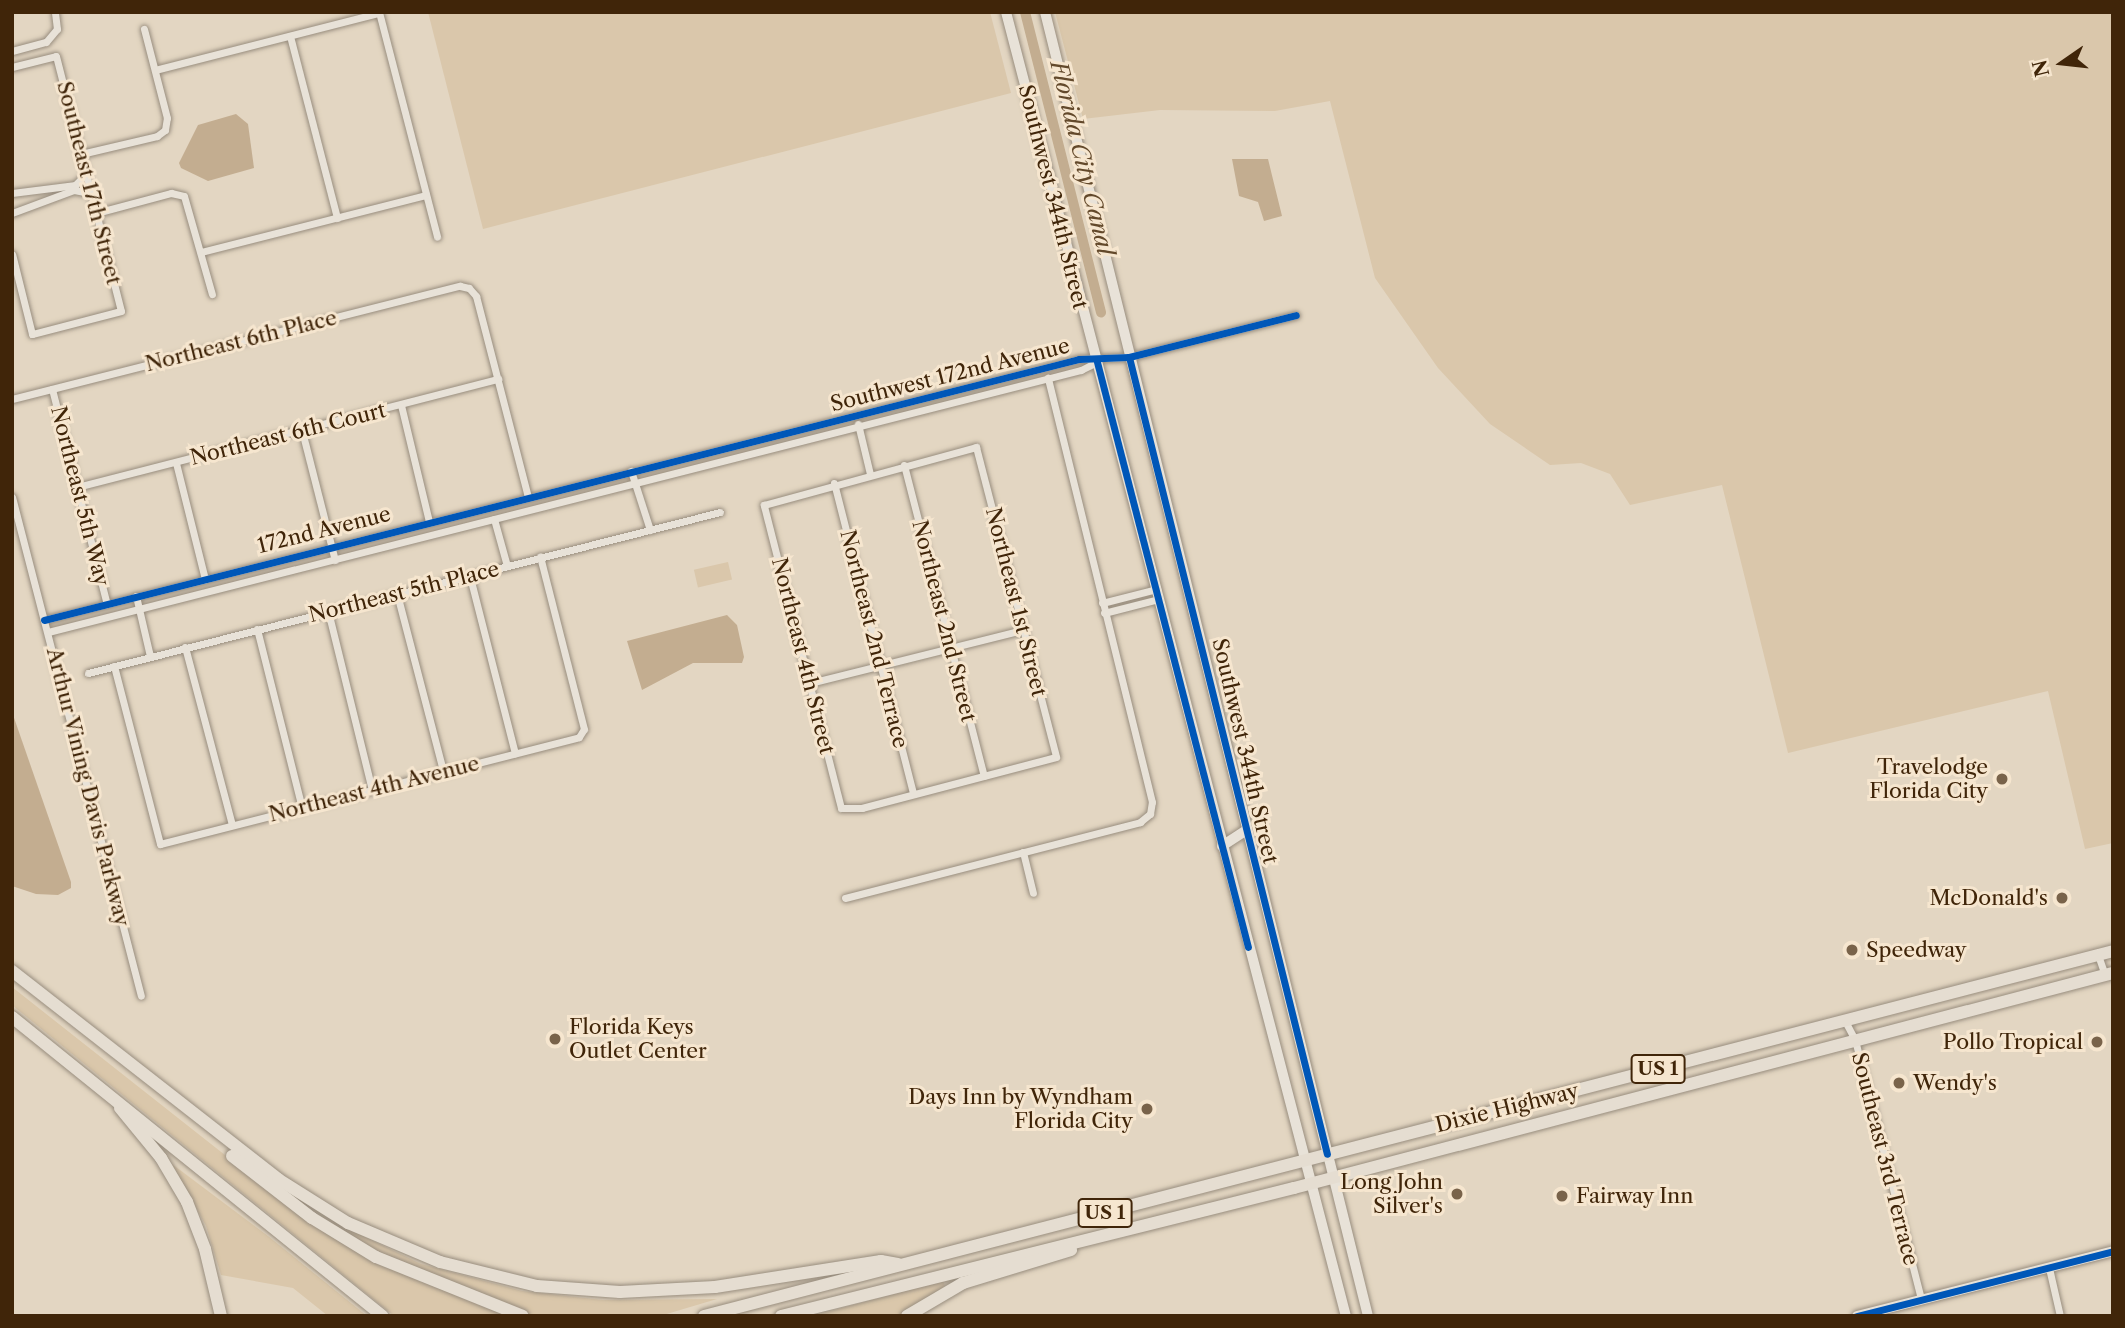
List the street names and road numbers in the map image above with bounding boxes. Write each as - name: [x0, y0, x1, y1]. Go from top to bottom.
- street label: Southeast 17th Street: [52, 79, 126, 287]
- street label: Southwest 344th Street: [1013, 82, 1093, 312]
- street label: Northeast 6th Place: [143, 305, 339, 377]
- street label: Southwest 172nd Avenue: [827, 333, 1073, 417]
- street label: Northeast 6th Court: [188, 397, 388, 471]
- street label: Northeast 5th Way: [45, 403, 115, 589]
- street label: 172nd Avenue: [254, 501, 394, 559]
- street label: Northeast 1st Street: [980, 505, 1052, 699]
- street label: Northeast 2nd Street: [907, 517, 981, 725]
- street label: Northeast 2nd Terrace: [835, 527, 913, 751]
- street label: Northeast 4th Street: [766, 555, 840, 757]
- street label: Northeast 5th Place: [306, 556, 502, 628]
- street label: Southwest 344th Street: [1207, 636, 1283, 866]
- street label: Arthur Vining Davis Parkway: [41, 645, 135, 929]
- street label: Northeast 4th Avenue: [266, 751, 482, 827]
- street label: Southeast 3rd Terrace: [1846, 1050, 1924, 1268]
- road number: US 1: [1630, 1054, 1686, 1084]
- street label: Dixie Highway: [1433, 1078, 1581, 1138]
- road number: US 1: [1077, 1198, 1133, 1228]

